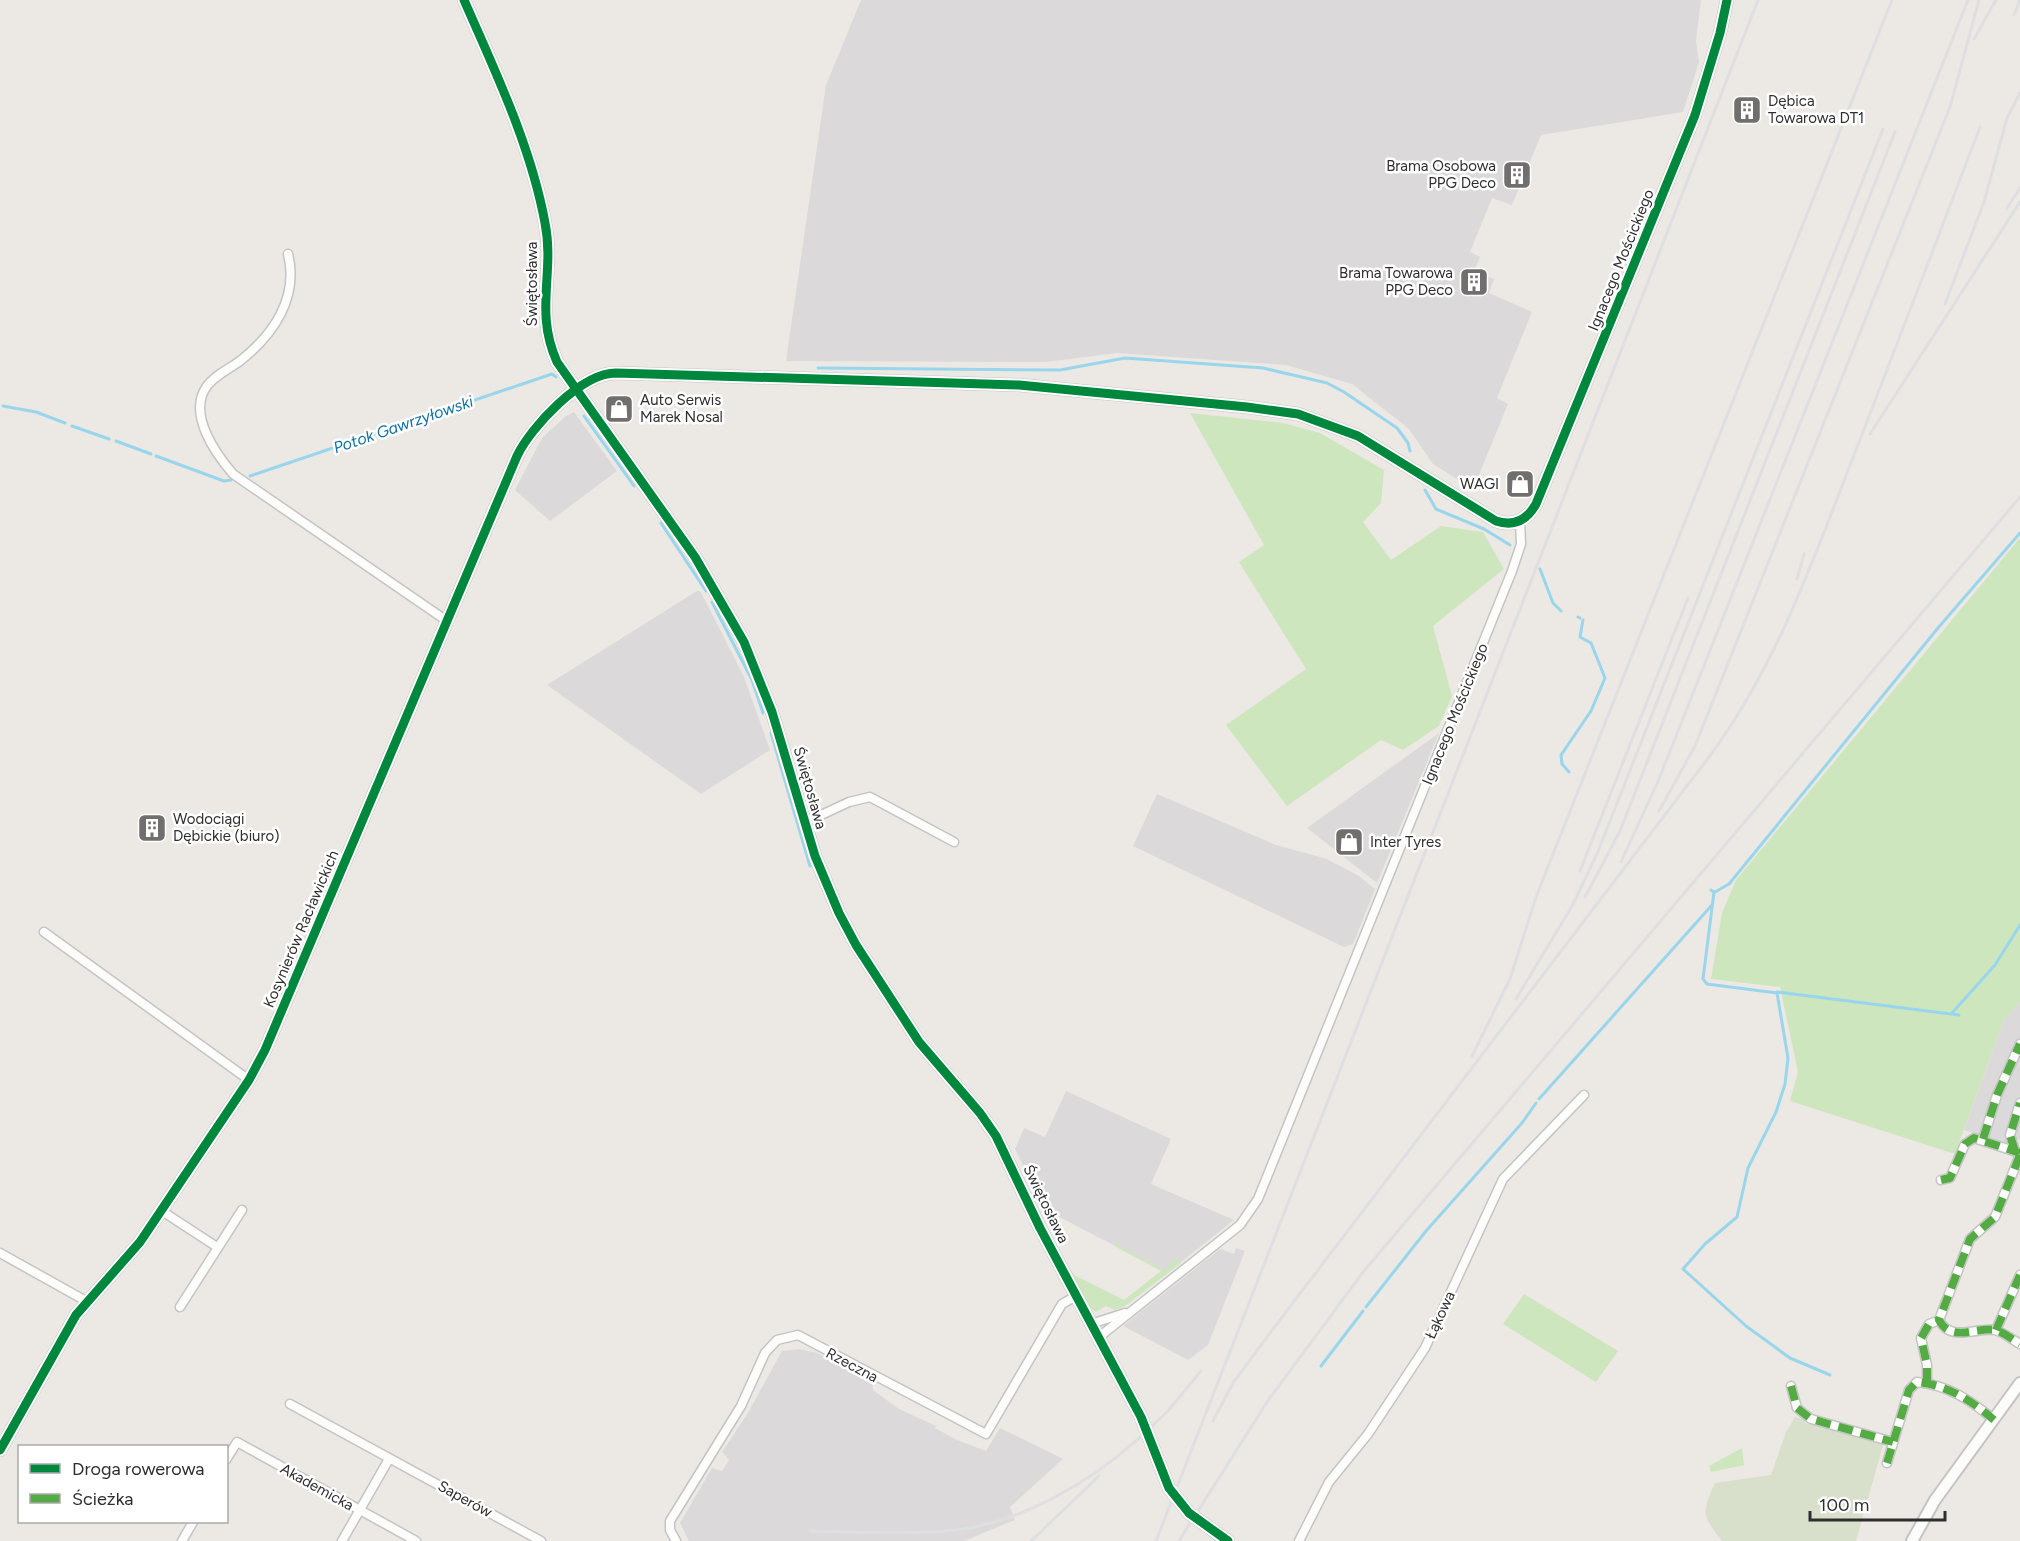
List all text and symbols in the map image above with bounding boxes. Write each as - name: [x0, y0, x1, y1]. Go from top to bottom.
- place label: Dębica Towarowa DT1: [1768, 92, 1864, 127]
- building icon: Dębica Towarowa DT1: [1731, 94, 1763, 126]
- place label: Brama Osobowa PPG Deco: [1386, 157, 1496, 192]
- building icon: Brama Osobowa PPG Deco: [1501, 159, 1533, 191]
- street label: Ignacego Mościckiego: [1584, 186, 1658, 333]
- street label: Świętosława: [523, 242, 541, 326]
- place label: Brama Towarowa PPG Deco: [1339, 264, 1453, 299]
- building icon: Brama Towarowa PPG Deco: [1458, 266, 1490, 298]
- place label: Auto Serwis Marek Nosal: [640, 391, 723, 426]
- water label: Potok Gawrzyłowski: [331, 392, 476, 457]
- shop icon: Auto Serwis Marek Nosal: [603, 393, 635, 425]
- shop icon: WAGI: [1504, 468, 1536, 500]
- place label: WAGI: [1460, 475, 1499, 493]
- street label: Ignacego Mościckiego: [1418, 640, 1492, 787]
- street label: Świętosława: [790, 745, 830, 831]
- place label: Wodociągi Dębickie (biuro): [173, 810, 279, 845]
- building icon: Wodociągi Dębickie (biuro): [136, 812, 168, 844]
- shop icon: Inter Tyres: [1333, 826, 1365, 858]
- place label: Inter Tyres: [1370, 833, 1441, 851]
- street label: Kosynierów Racławickich: [260, 848, 342, 1010]
- street label: Świętosława: [1019, 1162, 1073, 1246]
- street label: Łąkowa: [1421, 1288, 1459, 1342]
- street label: Rzeczna: [823, 1344, 881, 1386]
- legend: [18, 1445, 228, 1523]
- text: Droga rowerowa: [72, 1458, 204, 1480]
- street label: Akademicka: [277, 1459, 357, 1515]
- street label: Saperów: [435, 1477, 495, 1521]
- scale bar: [1810, 1484, 1945, 1522]
- text: Ścieżka: [72, 1488, 133, 1510]
- text: 100 m: [1819, 1494, 1869, 1516]

